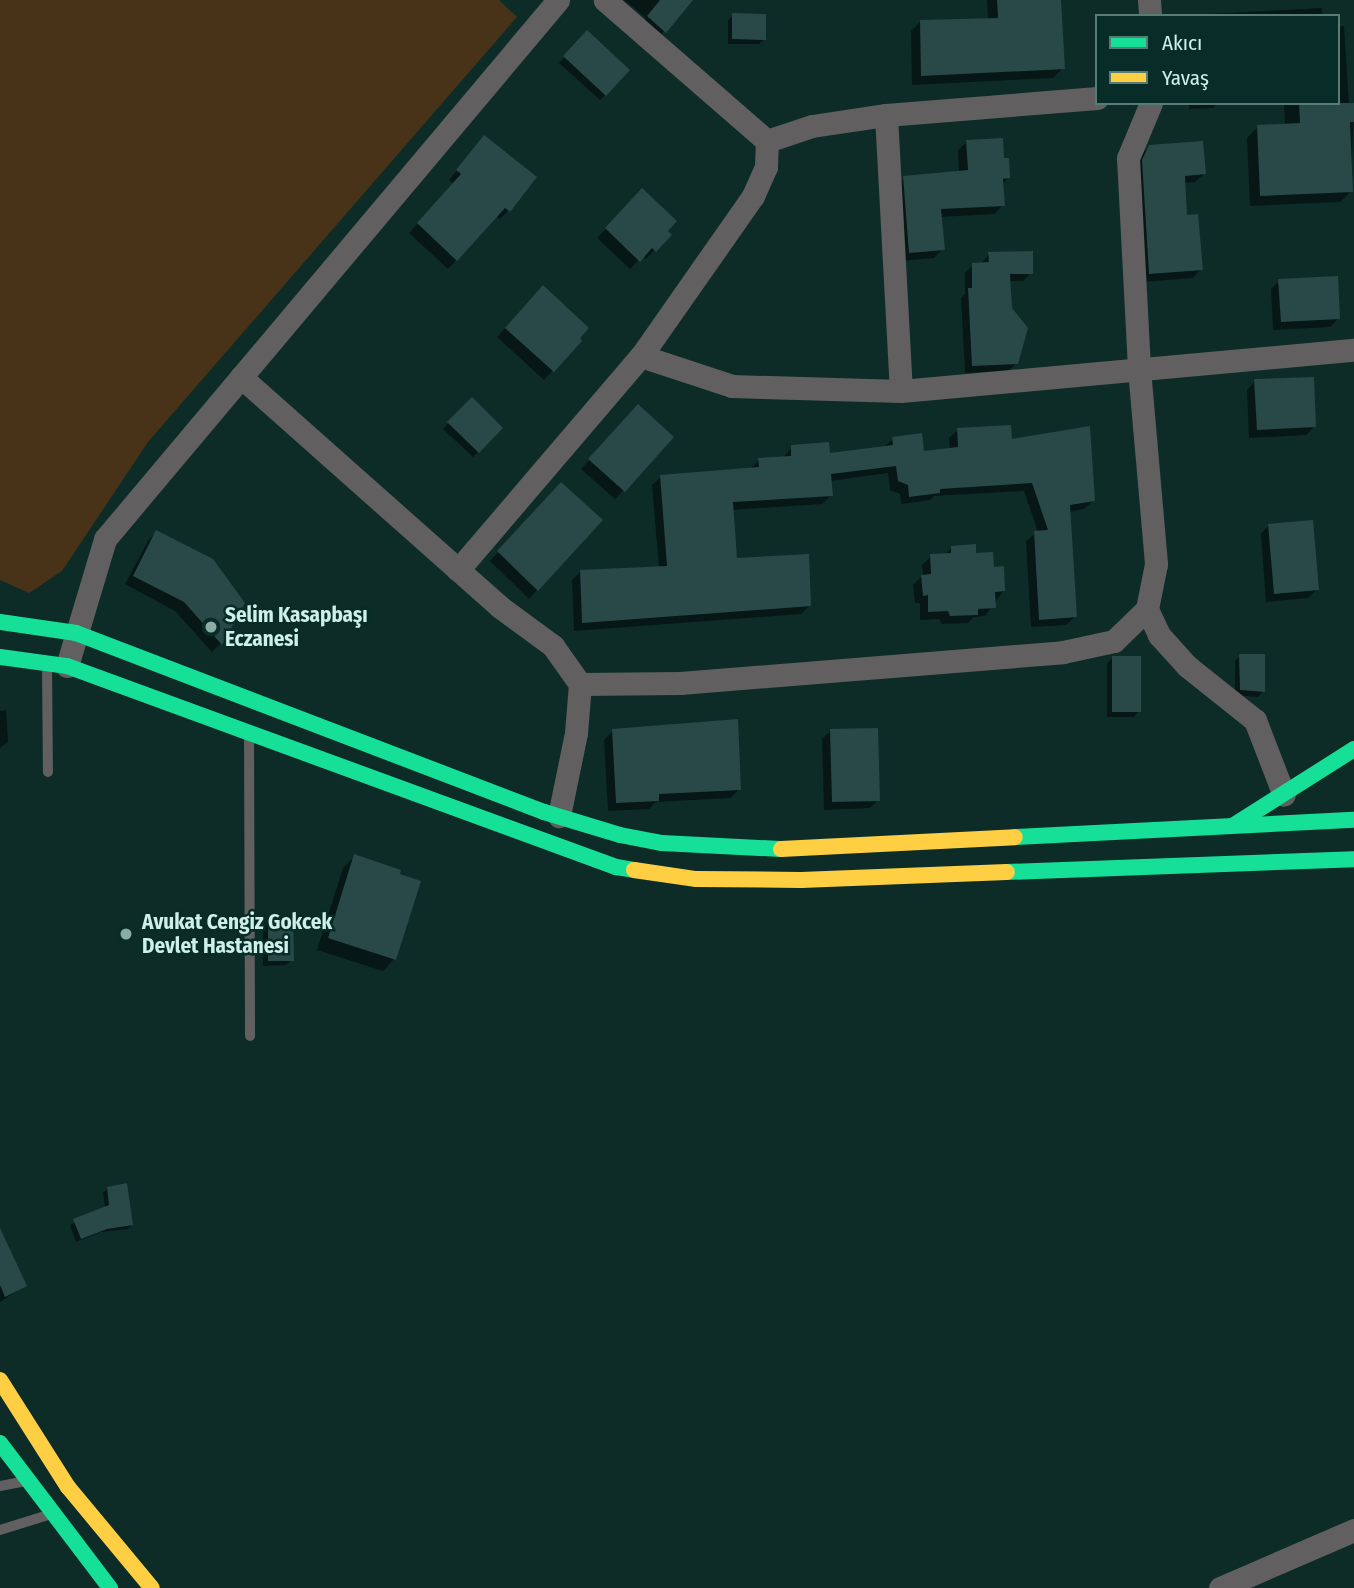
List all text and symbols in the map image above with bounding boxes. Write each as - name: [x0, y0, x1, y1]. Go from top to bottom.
- legend: [1095, 14, 1340, 105]
- text: Akıcı: [1162, 30, 1202, 56]
- text: Yavaş: [1162, 65, 1209, 91]
- place label: Selim Kasapbaşı Eczanesi: [225, 602, 368, 652]
- marker: Selim Kasapbaşı Eczanesi: [203, 619, 219, 635]
- place label: Avukat Cengiz Gokcek Devlet Hastanesi: [142, 909, 332, 959]
- marker: Avukat Cengiz Gokcek Devlet Hastanesi: [116, 924, 136, 944]

